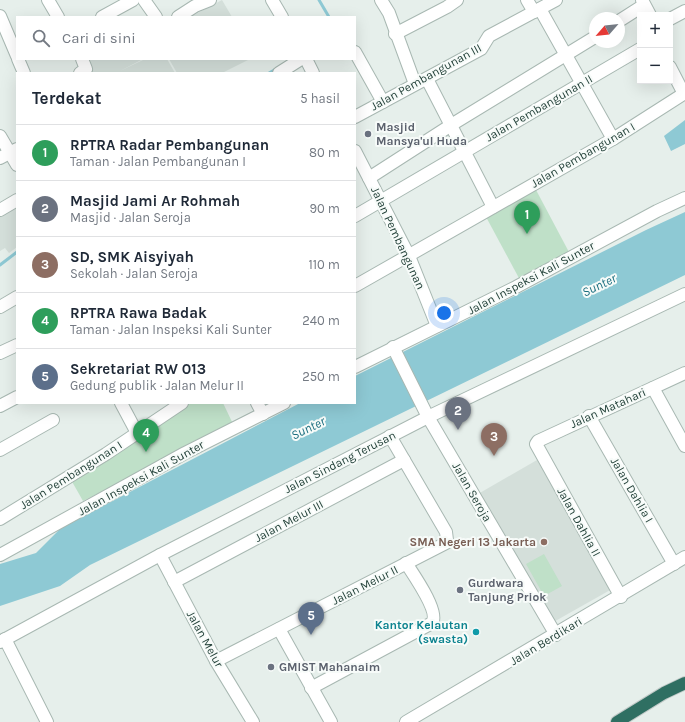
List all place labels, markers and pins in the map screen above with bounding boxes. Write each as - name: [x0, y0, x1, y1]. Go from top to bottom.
- place label: Masjid Mansya'ul Huda: [376, 120, 467, 148]
- marker: Masjid Mansya'ul Huda: [363, 129, 373, 139]
- pin: 1: [514, 201, 540, 234]
- pin: 2: [445, 397, 471, 430]
- pin: 4: [133, 419, 159, 452]
- pin: 3: [481, 423, 507, 456]
- place label: SMA Negeri 13 Jakarta: [410, 535, 536, 549]
- marker: SMA Negeri 13 Jakarta: [539, 537, 549, 547]
- place label: Gurdwara Tanjung Priok: [468, 576, 546, 604]
- marker: Gurdwara Tanjung Priok: [455, 585, 465, 595]
- pin: 5: [298, 602, 324, 635]
- place label: Kantor Kelautan (swasta): [375, 618, 468, 646]
- marker: Kantor Kelautan (swasta): [471, 627, 481, 637]
- place label: GMIST Mahanaim: [279, 660, 380, 674]
- marker: GMIST Mahanaim: [266, 662, 276, 672]

